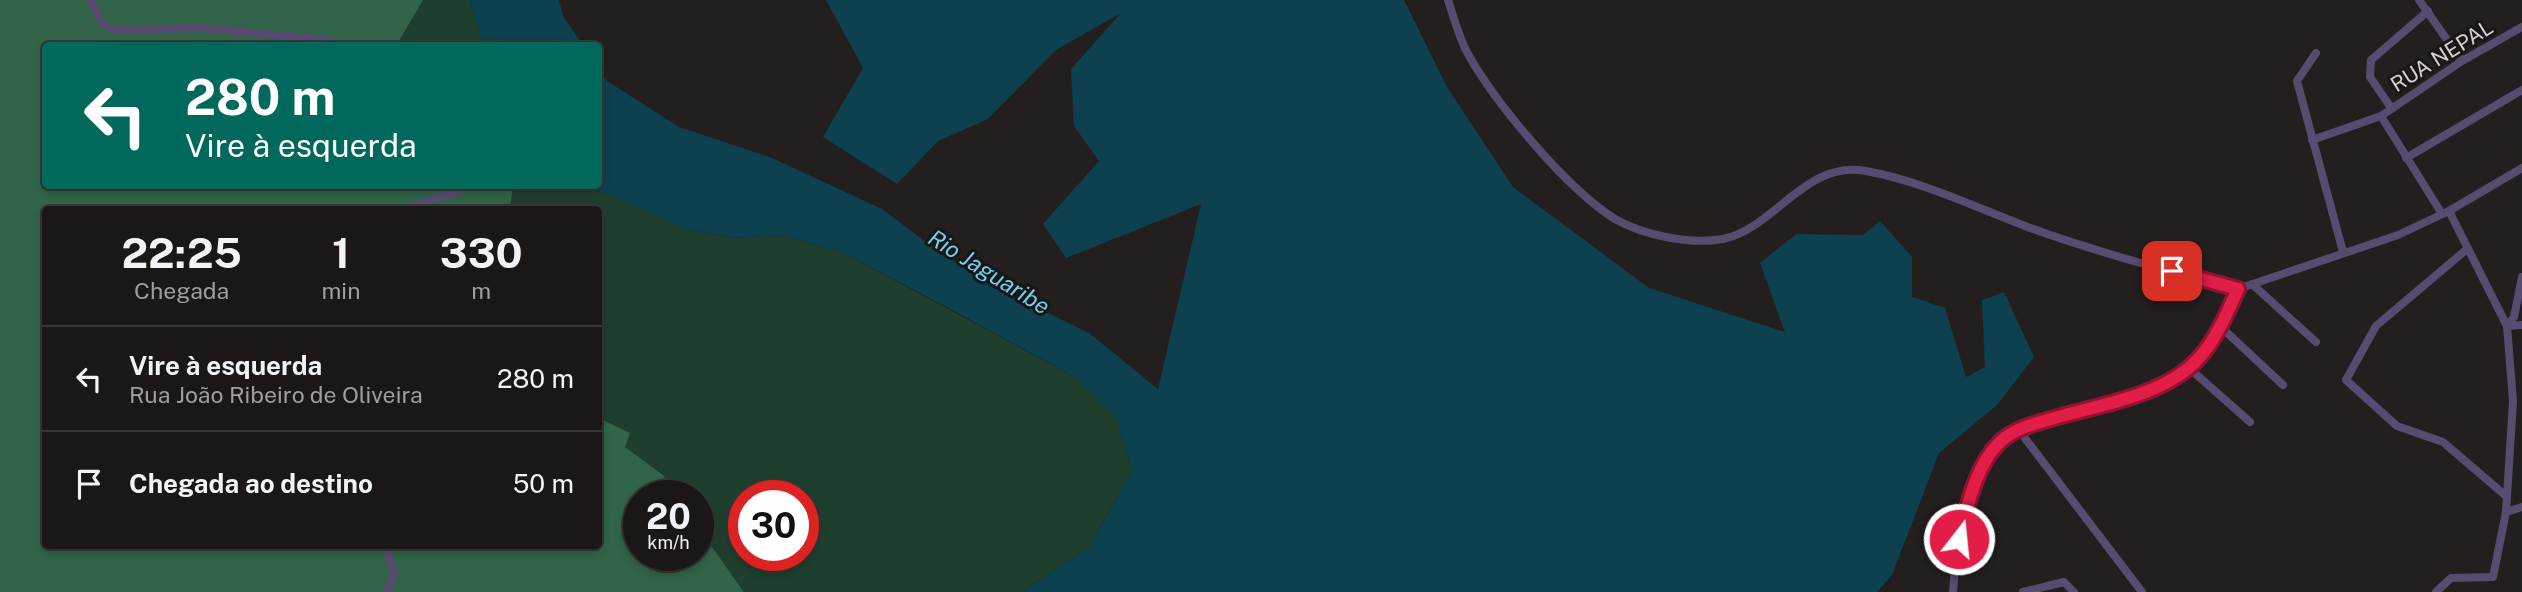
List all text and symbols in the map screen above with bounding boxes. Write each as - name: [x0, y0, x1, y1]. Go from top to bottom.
- street label: RUA NEPAL: [2386, 14, 2498, 97]
- text: 280 m: [185, 68, 335, 126]
- icon: left: [70, 70, 161, 161]
- text: Vire à esquerda: [185, 127, 417, 164]
- water label: Rio Jaguaribe: [924, 224, 1055, 320]
- text: 22:25: [121, 228, 242, 277]
- text: 1: [332, 228, 350, 277]
- text: 330: [440, 228, 523, 277]
- pin: [2142, 241, 2202, 301]
- icon: arrive: [2153, 252, 2191, 290]
- text: Chegada: [134, 277, 229, 304]
- text: min: [321, 277, 360, 304]
- text: m: [471, 277, 491, 304]
- text: Vire à esquerda: [129, 350, 322, 381]
- icon: left: [70, 360, 108, 398]
- text: 280 m: [497, 363, 574, 394]
- text: Rua João Ribeiro de Oliveira: [129, 381, 423, 408]
- icon: arrive: [70, 465, 108, 503]
- text: Chegada ao destino: [129, 468, 373, 499]
- text: 50 m: [513, 468, 574, 499]
- speed limit sign: 30: [728, 480, 819, 571]
- text: 20: [646, 496, 691, 537]
- position arrow: [1922, 502, 1996, 576]
- text: km/h: [647, 532, 690, 553]

